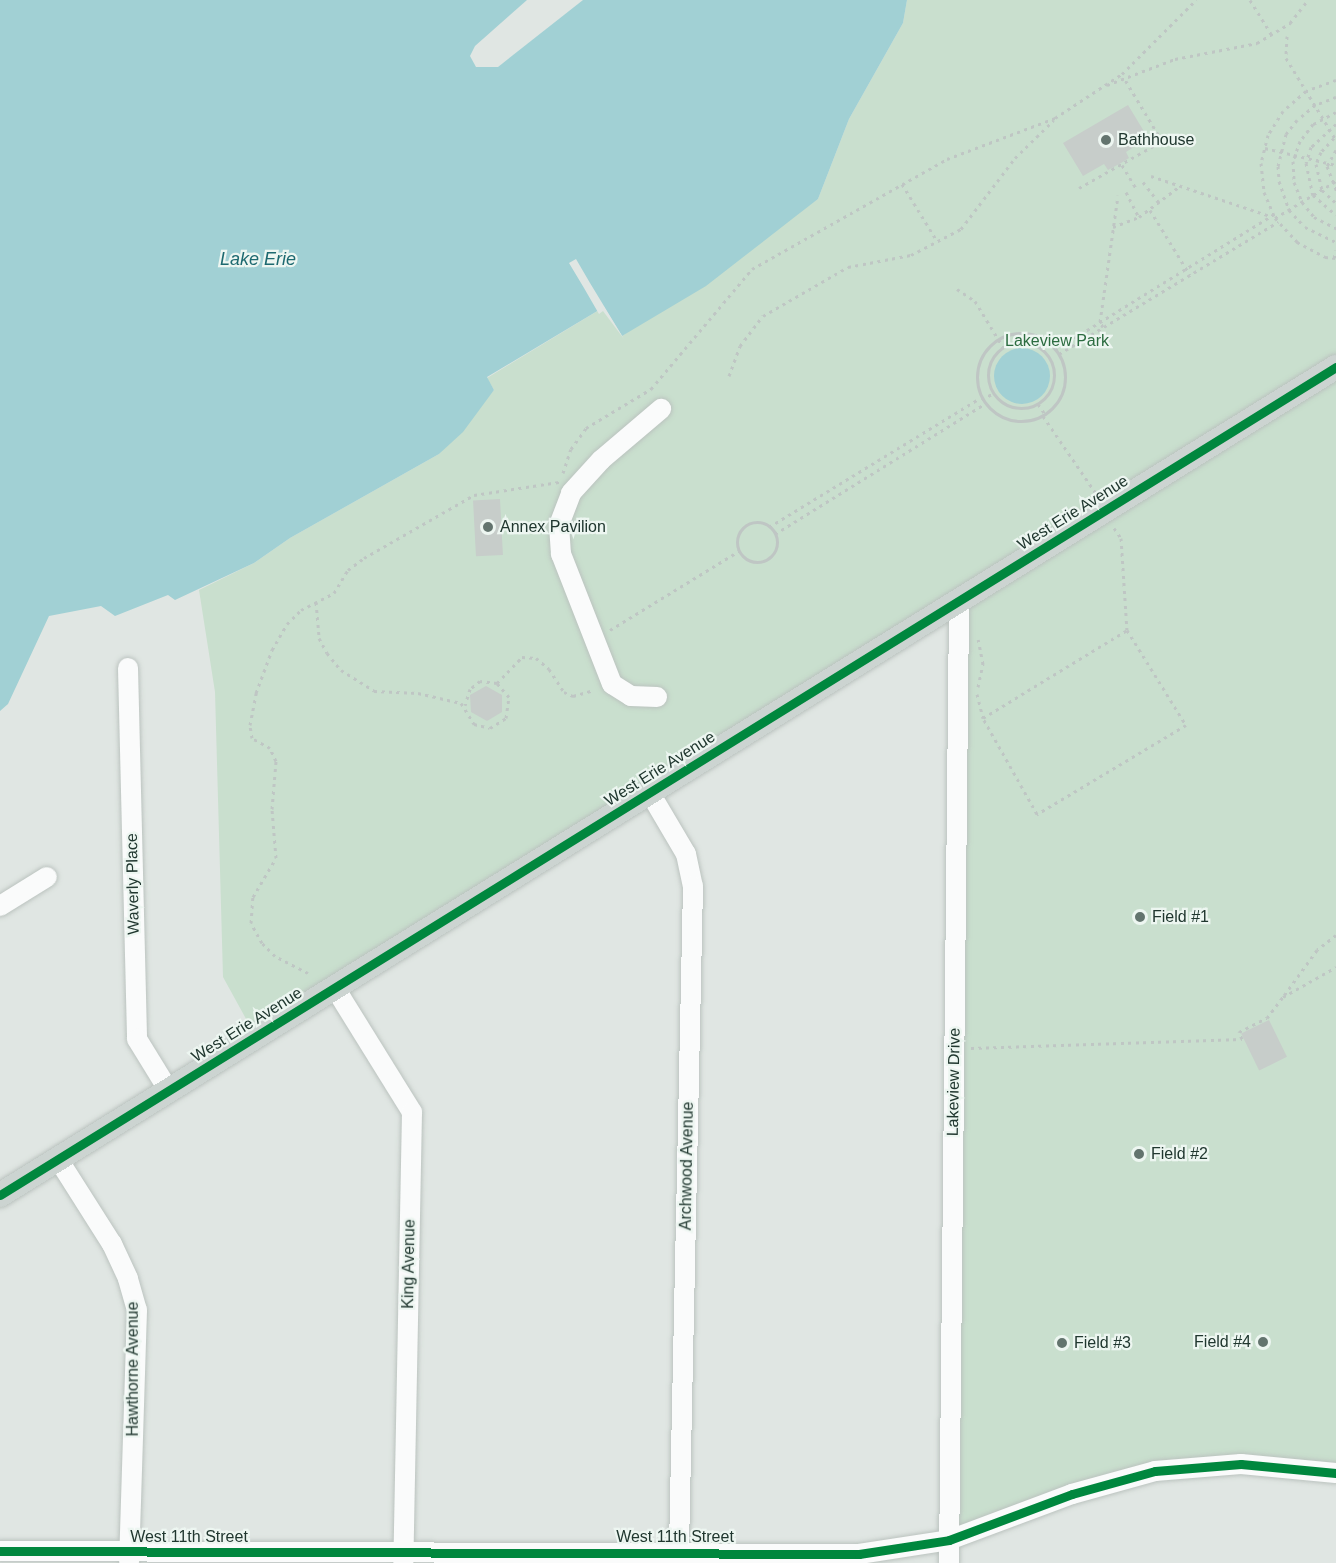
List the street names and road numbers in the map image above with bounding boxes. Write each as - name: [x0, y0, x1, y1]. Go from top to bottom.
- street label: West Erie Avenue: [1014, 471, 1132, 555]
- street label: West Erie Avenue: [601, 727, 719, 811]
- street label: Waverly Place: [123, 833, 143, 935]
- street label: West Erie Avenue: [188, 983, 306, 1067]
- street label: Lakeview Drive: [943, 1028, 965, 1136]
- street label: Archwood Avenue: [676, 1101, 698, 1231]
- street label: King Avenue: [399, 1219, 419, 1309]
- street label: Hawthorne Avenue: [123, 1301, 143, 1437]
- street label: West 11th Street: [130, 1527, 248, 1547]
- street label: West 11th Street: [616, 1527, 734, 1547]

